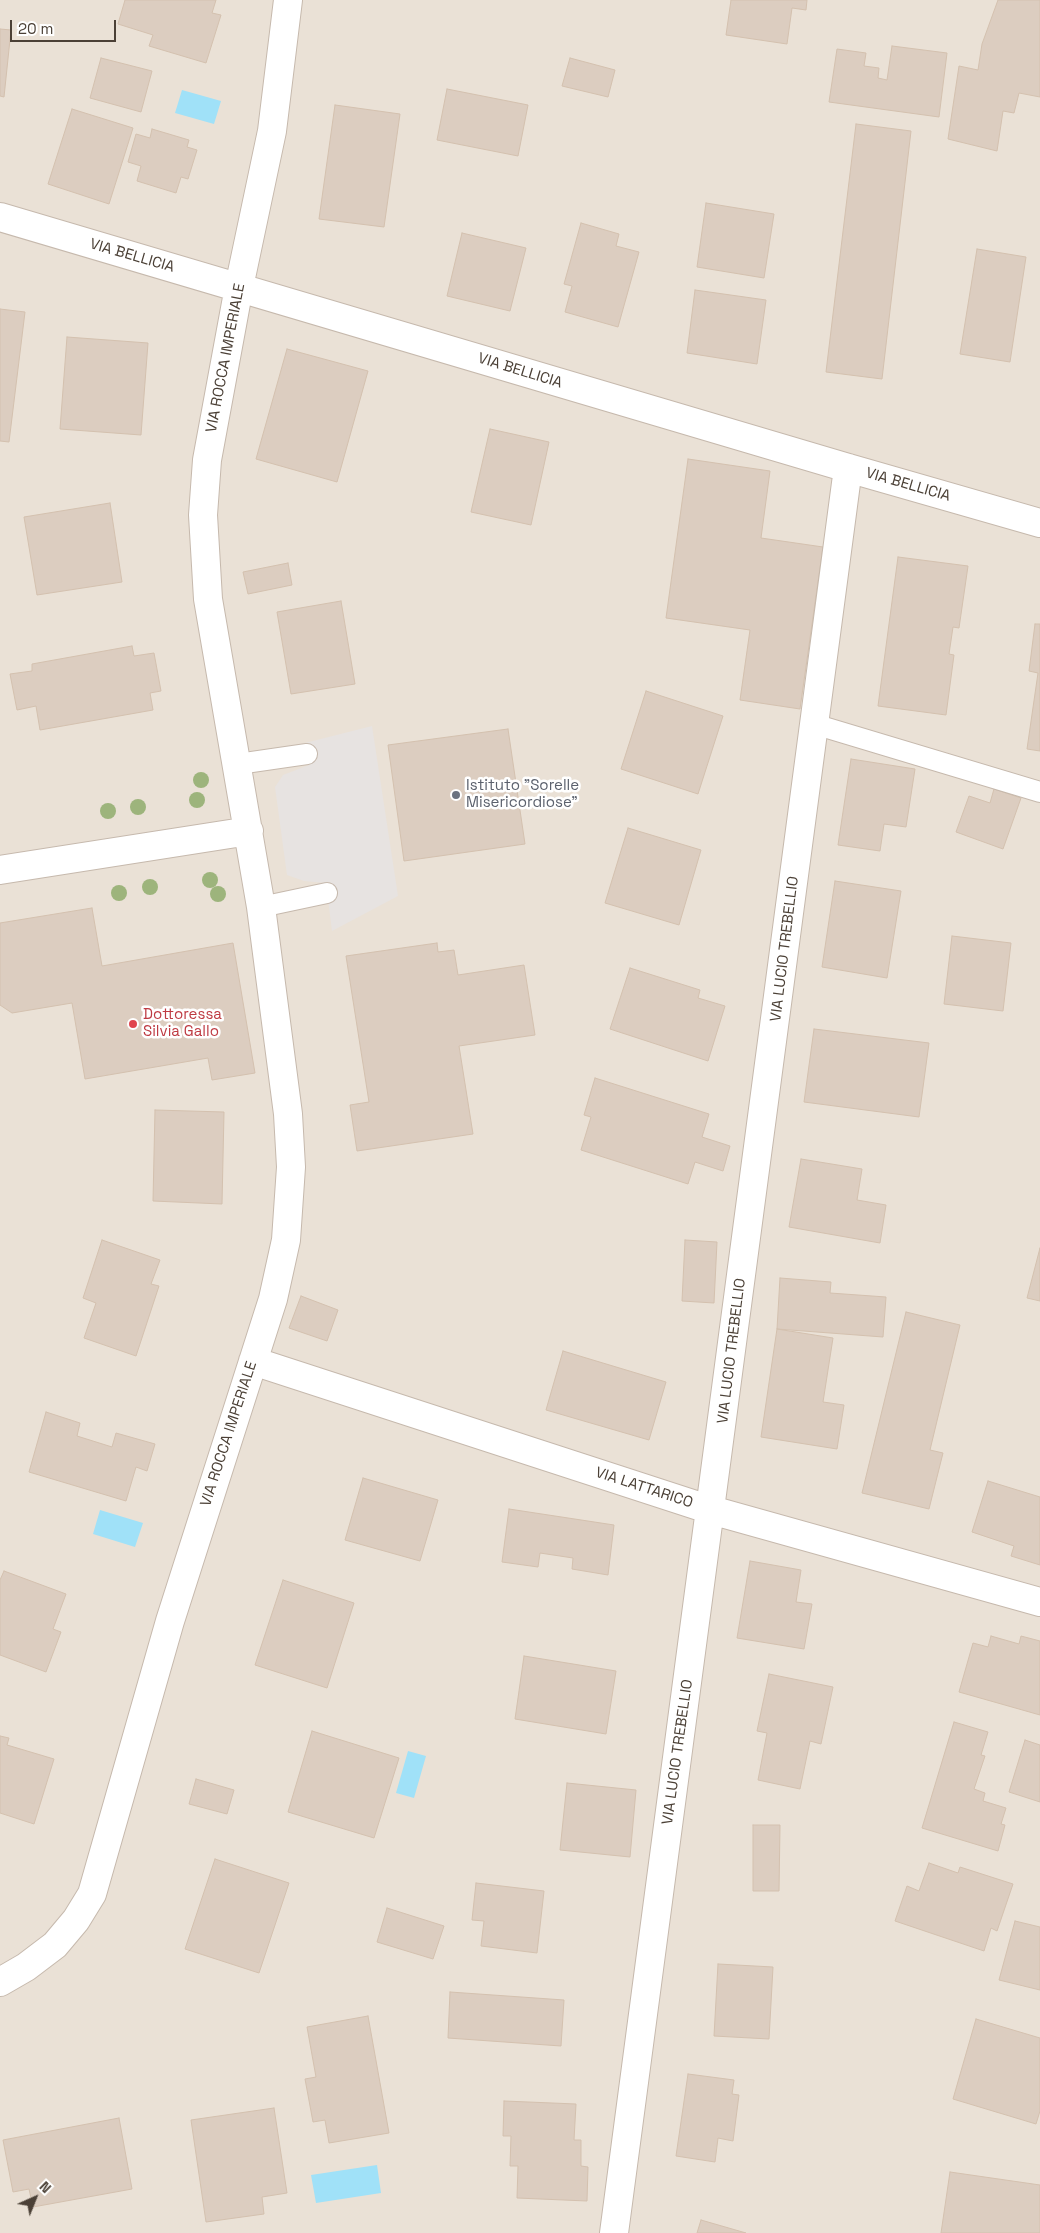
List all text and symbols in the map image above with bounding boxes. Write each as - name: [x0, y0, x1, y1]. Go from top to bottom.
- scale bar: [12, 10, 119, 42]
- text: 20 m: [18, 19, 53, 38]
- street label: VIA BELLICIA: [88, 235, 176, 277]
- street label: VIA ROCCA IMPERIALE: [203, 282, 249, 434]
- street label: VIA BELLICIA: [476, 350, 564, 392]
- street label: VIA BELLICIA: [864, 464, 952, 506]
- place label: Istituto "Sorelle Misericordiose": [466, 777, 579, 812]
- marker: Istituto "Sorelle Misericordiose": [450, 789, 462, 801]
- street label: VIA LUCIO TREBELLIO: [767, 875, 803, 1023]
- place label: Dottoressa Silvia Gallo: [143, 1006, 222, 1041]
- marker: Dottoressa Silvia Gallo: [127, 1018, 139, 1030]
- street label: VIA LUCIO TREBELLIO: [714, 1277, 750, 1425]
- street label: VIA ROCCA IMPERIALE: [197, 1359, 261, 1509]
- street label: VIA LATTARICO: [593, 1464, 695, 1512]
- street label: VIA LUCIO TREBELLIO: [659, 1678, 697, 1826]
- north arrow: [10, 2173, 60, 2223]
- text: N: [36, 2177, 55, 2197]

